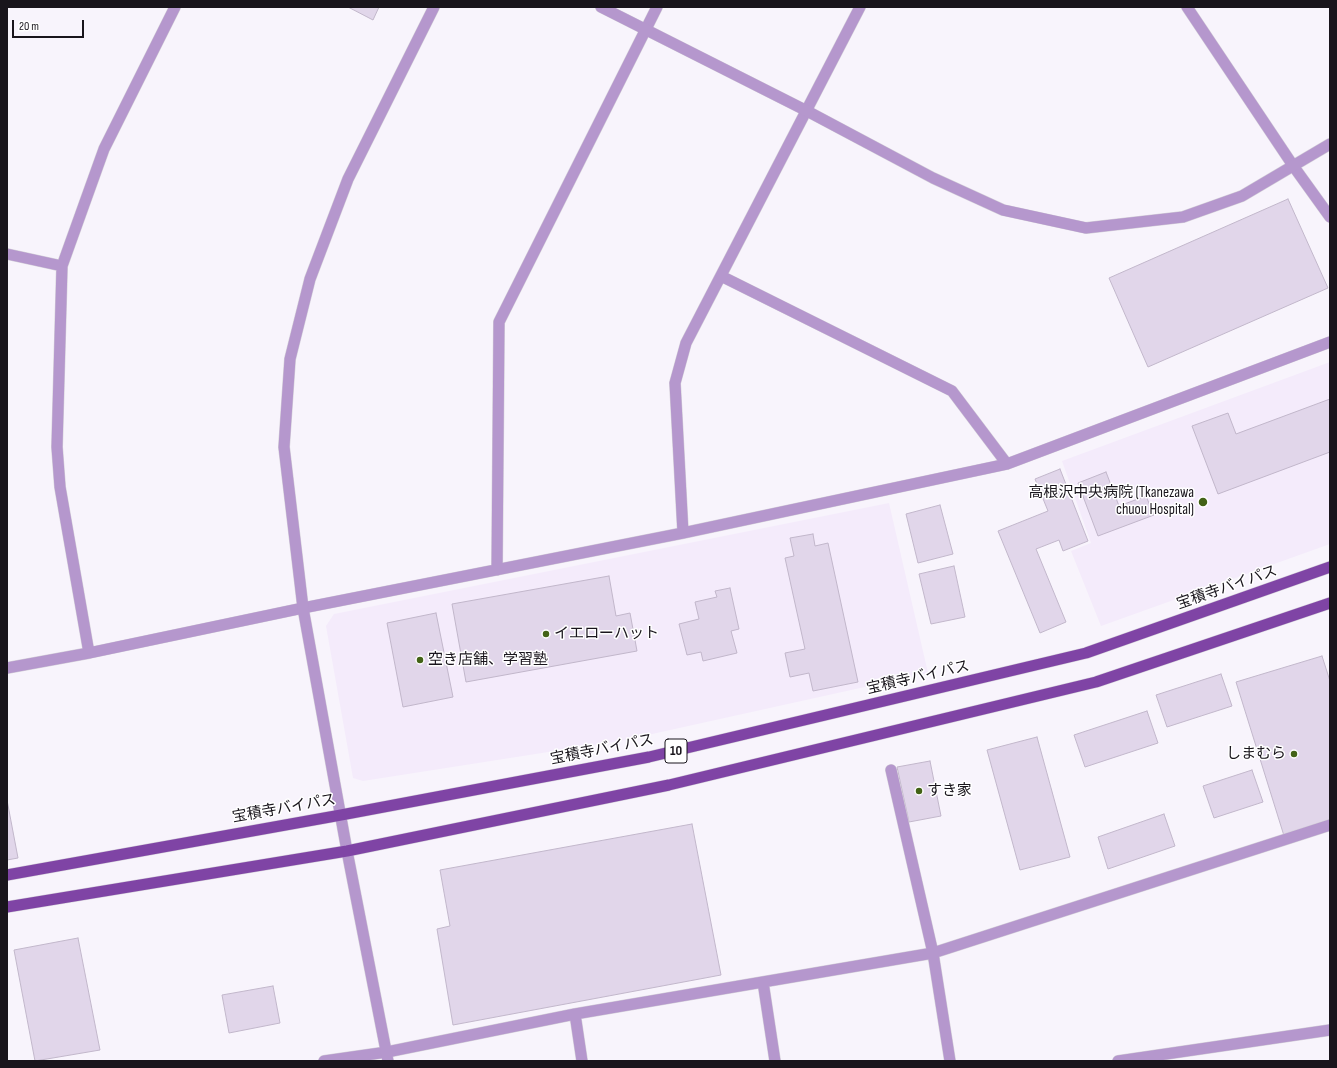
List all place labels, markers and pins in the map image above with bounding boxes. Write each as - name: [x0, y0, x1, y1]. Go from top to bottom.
- place label: 高根沢中央病院 (Tkanezawa chuou Hospital): [1028, 484, 1194, 519]
- marker: 高根沢中央病院 (Tkanezawa chuou Hospital): [1197, 496, 1209, 508]
- place label: イエローハット: [554, 625, 659, 643]
- marker: イエローハット: [541, 629, 551, 639]
- place label: 空き店舗、学習塾: [428, 651, 548, 669]
- marker: 空き店舗、学習塾: [415, 655, 425, 665]
- place label: しまむら: [1226, 745, 1286, 763]
- marker: しまむら: [1289, 749, 1299, 759]
- place label: すき家: [927, 782, 972, 800]
- marker: すき家: [914, 786, 924, 796]

